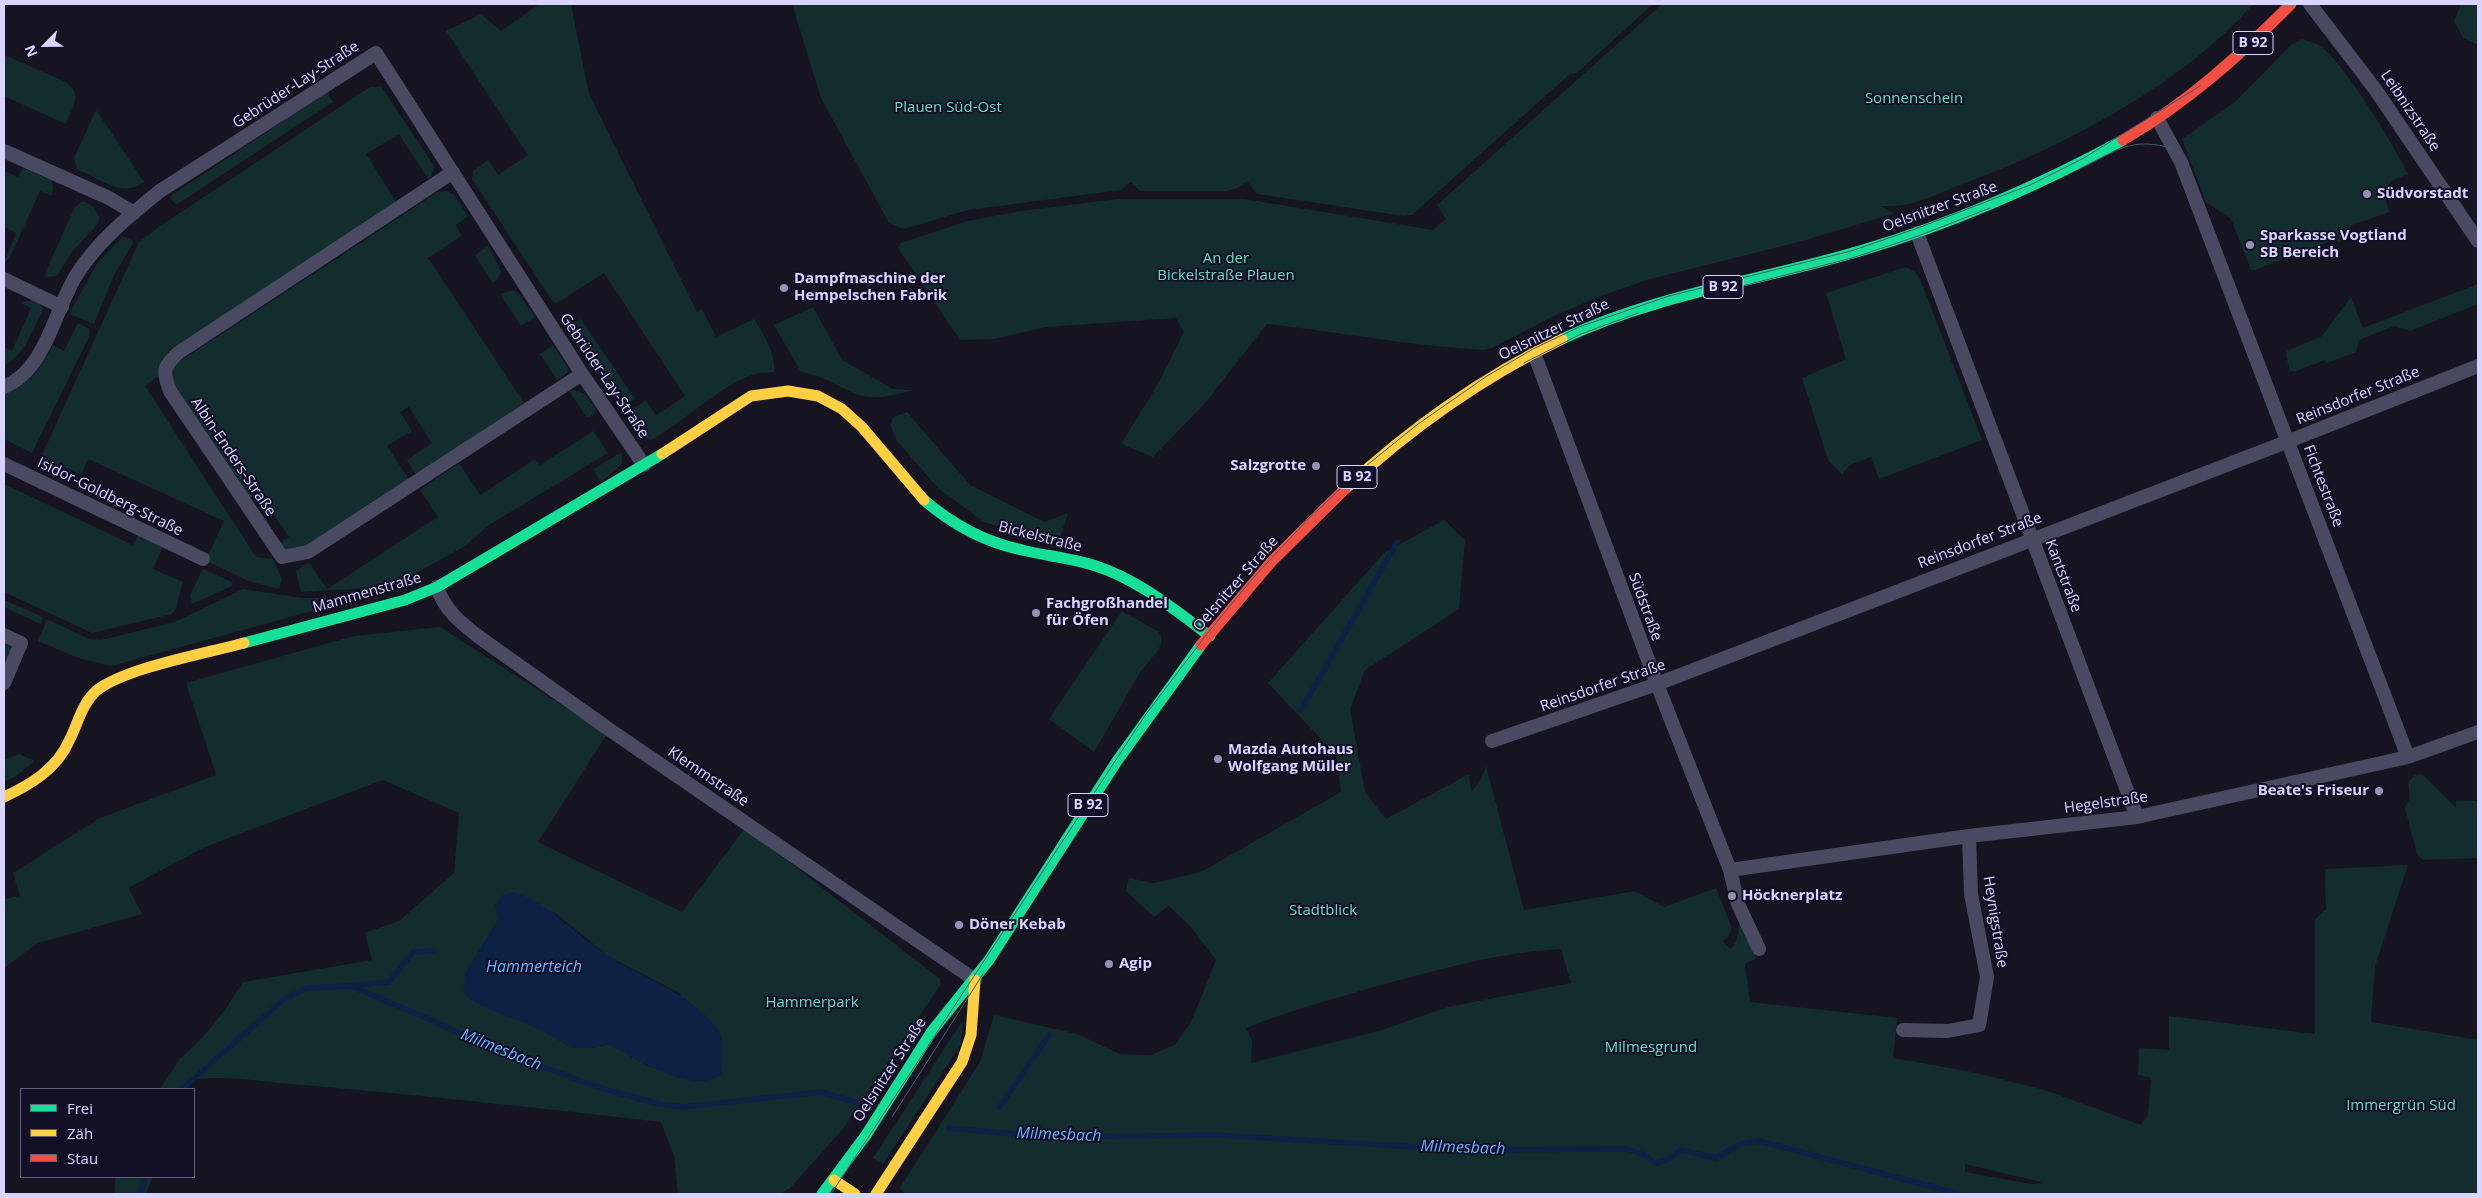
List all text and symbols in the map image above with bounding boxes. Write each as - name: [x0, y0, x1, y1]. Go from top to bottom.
- north arrow: [20, 20, 70, 70]
- road number: B 92: [2233, 32, 2273, 54]
- street label: Gebrüder-Lay-Straße: [230, 38, 362, 132]
- text: N: [20, 42, 42, 60]
- street label: Leibnizstraße: [2376, 67, 2444, 155]
- park label: Sonnenschein: [1865, 90, 1963, 108]
- park label: Plauen Süd-Ost: [894, 99, 1002, 117]
- street label: Oelsnitzer Straße: [1880, 178, 2000, 236]
- place label: Südvorstadt: [2377, 185, 2468, 203]
- marker: Südvorstadt: [2361, 188, 2373, 200]
- place label: Sparkasse Vogtland SB Bereich: [2260, 227, 2407, 262]
- marker: Sparkasse Vogtland SB Bereich: [2244, 239, 2256, 251]
- park label: An der Bickelstraße Plauen: [1157, 250, 1295, 285]
- place label: Dampfmaschine der Hempelschen Fabrik: [794, 270, 947, 305]
- road number: B 92: [1703, 276, 1743, 298]
- marker: Dampfmaschine der Hempelschen Fabrik: [778, 282, 790, 294]
- street label: Oelsnitzer Straße: [1496, 295, 1612, 365]
- street label: Gebrüder-Lay-Straße: [556, 310, 652, 442]
- street label: Reinsdorfer Straße: [2294, 363, 2422, 429]
- street label: Albin-Enders-Straße: [187, 394, 279, 520]
- street label: Fichtestraße: [2299, 442, 2347, 530]
- street label: Isidor-Goldberg-Straße: [34, 454, 186, 540]
- place label: Salzgrotte: [1230, 457, 1306, 475]
- marker: Salzgrotte: [1310, 460, 1322, 472]
- road number: B 92: [1337, 466, 1377, 488]
- street label: Reinsdorfer Straße: [1915, 509, 2045, 573]
- street label: Bickelstraße: [996, 518, 1084, 556]
- street label: Oelsnitzer Straße: [1190, 533, 1282, 635]
- street label: Kantstraße: [2041, 537, 2085, 615]
- street label: Mammenstraße: [311, 569, 423, 617]
- street label: Südstraße: [1624, 570, 1666, 644]
- place label: Fachgroßhandel für Öfen: [1046, 595, 1168, 630]
- marker: Fachgroßhandel für Öfen: [1030, 607, 1042, 619]
- street label: Reinsdorfer Straße: [1538, 656, 1668, 716]
- place label: Mazda Autohaus Wolfgang Müller: [1228, 741, 1353, 776]
- street label: Klemmstraße: [664, 743, 752, 811]
- marker: Mazda Autohaus Wolfgang Müller: [1212, 753, 1224, 765]
- place label: Beate's Friseur: [2258, 782, 2369, 800]
- marker: Beate's Friseur: [2373, 785, 2385, 797]
- street label: Hegelstraße: [2063, 788, 2149, 818]
- road number: B 92: [1068, 794, 1108, 816]
- street label: Heynigstraße: [1979, 875, 2011, 969]
- place label: Höcknerplatz: [1742, 887, 1842, 905]
- marker: Höcknerplatz: [1726, 890, 1738, 902]
- park label: Stadtblick: [1289, 902, 1357, 920]
- place label: Döner Kebab: [969, 916, 1066, 934]
- marker: Döner Kebab: [953, 919, 965, 931]
- place label: Agip: [1119, 955, 1152, 973]
- water label: Hammerteich: [486, 957, 582, 977]
- marker: Agip: [1103, 958, 1115, 970]
- park label: Hammerpark: [765, 994, 859, 1012]
- street label: Oelsnitzer Straße: [850, 1015, 930, 1125]
- water label: Milmesbach: [458, 1025, 544, 1075]
- park label: Milmesgrund: [1605, 1039, 1697, 1057]
- legend: [20, 1088, 195, 1178]
- park label: Immergrün Süd: [2346, 1097, 2456, 1115]
- text: Frei: [67, 1098, 93, 1118]
- text: Zäh: [67, 1123, 93, 1143]
- water label: Milmesbach: [1016, 1124, 1102, 1146]
- water label: Milmesbach: [1420, 1137, 1506, 1159]
- text: Stau: [67, 1148, 98, 1168]

